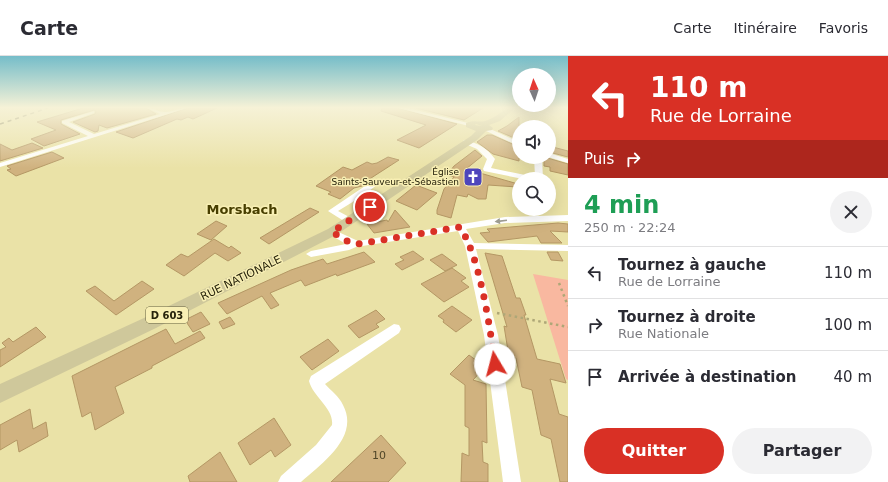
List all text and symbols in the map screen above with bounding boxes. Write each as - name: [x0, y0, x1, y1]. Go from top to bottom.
- text: Carte: [20, 17, 78, 39]
- text: Carte: [673, 20, 712, 36]
- text: Itinéraire: [734, 20, 797, 36]
- text: Favoris: [819, 20, 868, 36]
- north arrow: [512, 68, 556, 112]
- map controls: [512, 68, 556, 216]
- text: 110 m: [650, 71, 747, 104]
- icon: left: [584, 72, 636, 124]
- text: Rue de Lorraine: [650, 105, 792, 126]
- button: sound: [512, 120, 556, 164]
- icon: right: [622, 148, 644, 170]
- text: Puis: [584, 150, 614, 168]
- place label: Église Saints-Sauveur-et-Sébastien: [331, 166, 459, 187]
- church icon: Église Saints-Sauveur-et-Sébastien: [462, 166, 484, 188]
- button: search: [512, 172, 556, 216]
- pin: [353, 190, 387, 224]
- text: 4 min: [584, 191, 659, 219]
- button: close: [830, 191, 872, 233]
- icon: arrive: [359, 196, 381, 218]
- district label: Morsbach: [206, 202, 278, 217]
- one-way arrow: [495, 218, 507, 224]
- text: 250 m · 22:24: [584, 220, 675, 235]
- street label: RUE NATIONALE: [198, 253, 284, 303]
- text: Tournez à gauche: [618, 256, 766, 274]
- icon: left: [584, 262, 606, 284]
- text: 110 m: [824, 264, 872, 282]
- text: Rue de Lorraine: [618, 274, 720, 289]
- road number: D 603: [146, 307, 188, 323]
- text: Tournez à droite: [618, 308, 756, 326]
- icon: right: [584, 314, 606, 336]
- text: 100 m: [824, 316, 872, 334]
- text: Rue Nationale: [618, 326, 709, 341]
- position arrow: [474, 343, 516, 385]
- icon: arrive: [584, 366, 606, 388]
- text: Arrivée à destination: [618, 368, 796, 386]
- text: 40 m: [834, 368, 872, 386]
- button: Quitter: [584, 428, 724, 474]
- button: Partager: [732, 428, 872, 474]
- house number: 10: [372, 449, 386, 462]

